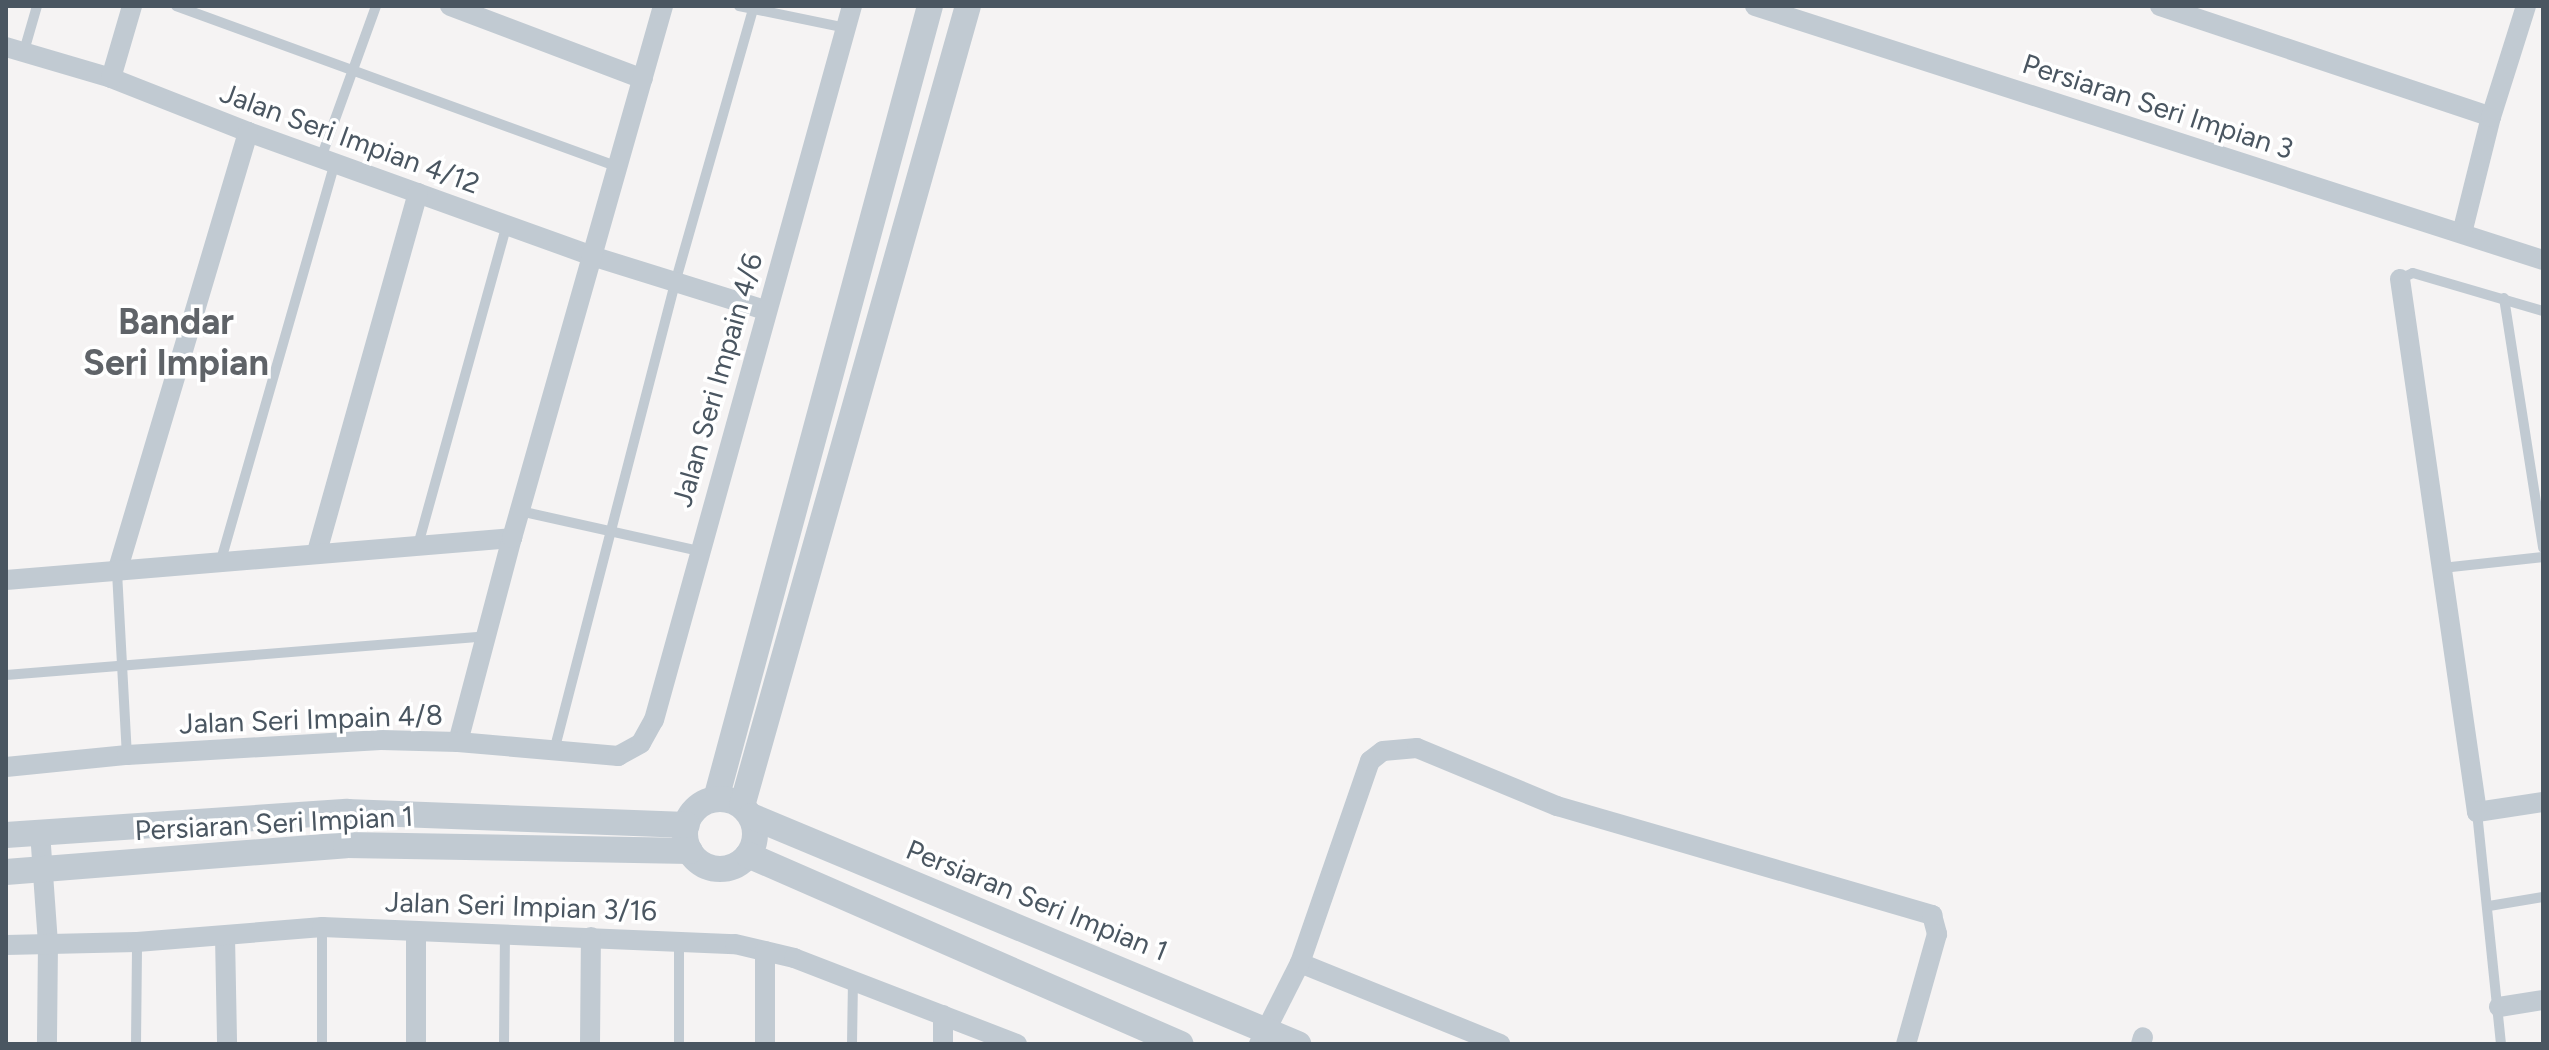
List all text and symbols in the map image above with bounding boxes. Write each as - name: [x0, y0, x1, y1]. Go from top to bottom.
- street label: Persiaran Seri Impian 3: [2018, 46, 2298, 166]
- street label: Jalan Seri Impian 4/12: [216, 75, 484, 201]
- street label: Jalan Seri Impain 4/6: [665, 249, 769, 511]
- district label: Bandar Seri Impian: [83, 299, 269, 384]
- street label: Jalan Seri Impain 4/8: [179, 698, 443, 740]
- street label: Persiaran Seri Impian 1: [134, 799, 414, 847]
- street label: Persiaran Seri Impian 1: [901, 832, 1173, 968]
- street label: Jalan Seri Impian 3/16: [385, 884, 657, 928]

